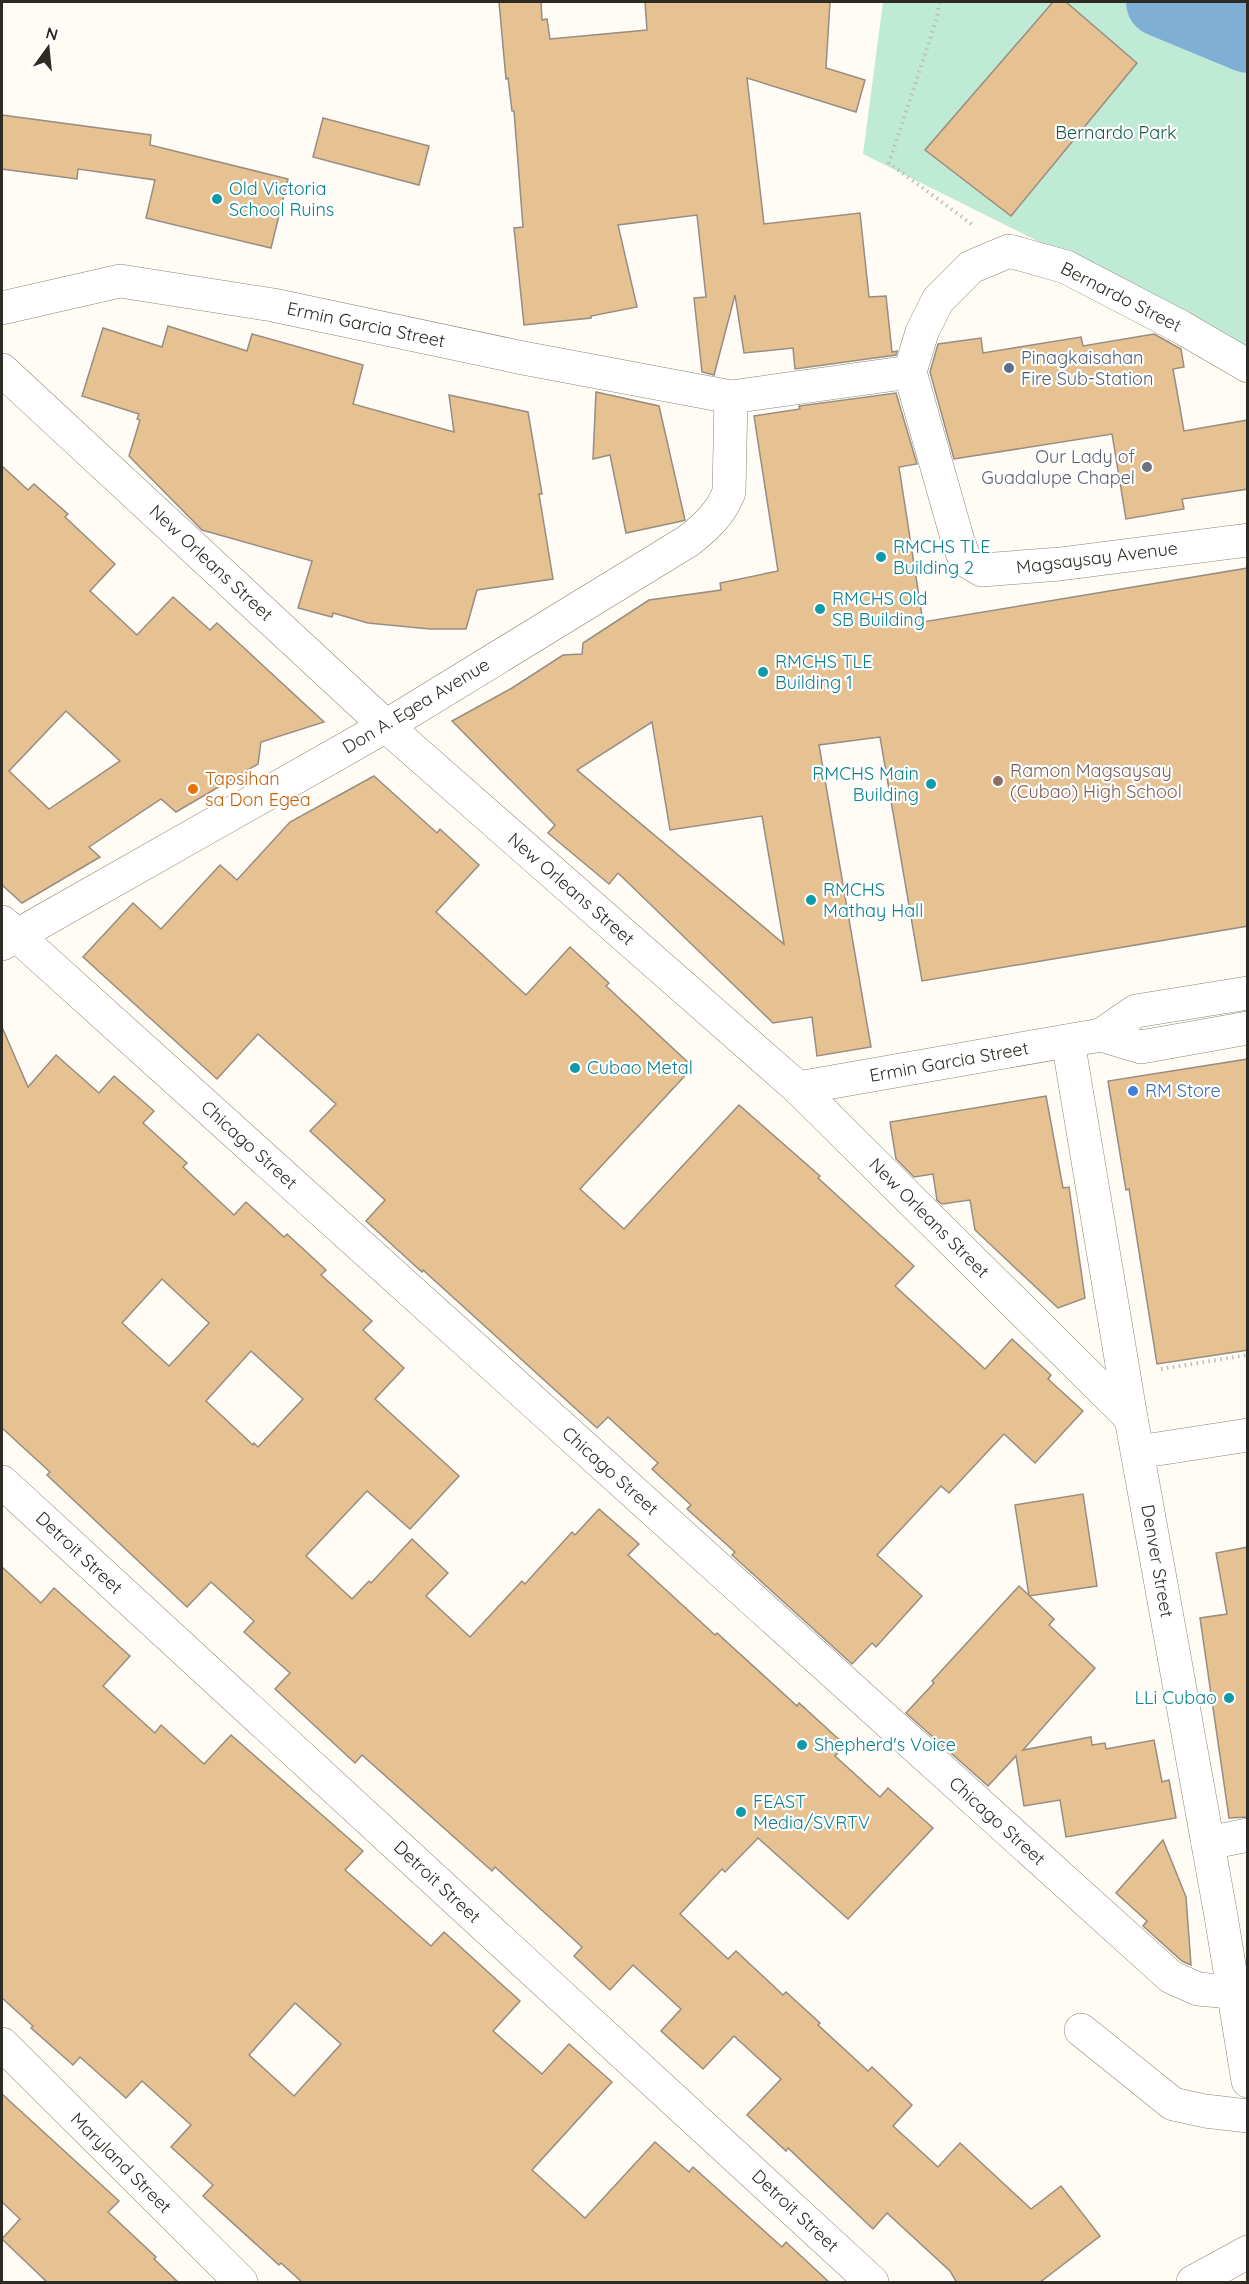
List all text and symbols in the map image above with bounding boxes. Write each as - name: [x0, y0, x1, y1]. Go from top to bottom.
- north arrow: [18, 18, 78, 78]
- text: N: [44, 22, 60, 45]
- park label: Bernardo Park: [1055, 121, 1177, 144]
- place label: Old Victoria School Ruins: [229, 177, 334, 221]
- marker: Old Victoria School Ruins: [210, 192, 224, 206]
- street label: Bernardo Street: [1057, 256, 1185, 337]
- street label: Ermin Garcia Street: [285, 297, 447, 353]
- place label: Pinagkaisahan Fire Sub-Station: [1021, 346, 1153, 390]
- marker: Pinagkaisahan Fire Sub-Station: [1002, 361, 1016, 375]
- place label: Our Lady of Guadalupe Chapel: [981, 445, 1136, 489]
- marker: Our Lady of Guadalupe Chapel: [1140, 460, 1154, 474]
- street label: New Orleans Street: [145, 499, 278, 626]
- place label: RMCHS TLE Building 2: [893, 535, 990, 579]
- street label: Magsaysay Avenue: [1015, 536, 1179, 579]
- marker: RMCHS TLE Building 2: [874, 550, 888, 564]
- place label: RMCHS Old SB Building: [832, 587, 927, 631]
- marker: RMCHS Old SB Building: [813, 602, 827, 616]
- place label: RMCHS TLE Building 1: [775, 650, 872, 694]
- street label: Don A. Egea Avenue: [338, 653, 494, 759]
- marker: RMCHS TLE Building 1: [756, 665, 770, 679]
- place label: Ramon Magsaysay (Cubao) High School: [1010, 759, 1182, 803]
- place label: RMCHS Main Building: [812, 762, 919, 806]
- place label: Tapsihan sa Don Egea: [205, 767, 311, 811]
- marker: Ramon Magsaysay (Cubao) High School: [991, 774, 1005, 788]
- marker: RMCHS Main Building: [924, 777, 938, 791]
- marker: Tapsihan sa Don Egea: [186, 782, 200, 796]
- street label: New Orleans Street: [503, 827, 639, 950]
- place label: RMCHS Mathay Hall: [823, 878, 923, 922]
- marker: RMCHS Mathay Hall: [804, 893, 818, 907]
- street label: Ermin Garcia Street: [868, 1036, 1030, 1087]
- place label: Cubao Metal: [587, 1056, 693, 1079]
- marker: Cubao Metal: [568, 1061, 582, 1075]
- place label: RM Store: [1145, 1079, 1221, 1102]
- marker: RM Store: [1126, 1084, 1140, 1098]
- street label: Chicago Street: [196, 1095, 302, 1194]
- street label: New Orleans Street: [864, 1153, 994, 1283]
- street label: Chicago Street: [557, 1421, 663, 1520]
- street label: Denver Street: [1136, 1503, 1179, 1619]
- street label: Detroit Street: [31, 1506, 128, 1599]
- place label: LLi Cubao: [1134, 1686, 1217, 1709]
- marker: LLi Cubao: [1222, 1691, 1236, 1705]
- place label: Shepherd's Voice: [814, 1733, 956, 1756]
- marker: Shepherd's Voice: [795, 1738, 809, 1752]
- street label: Chicago Street: [944, 1771, 1050, 1870]
- place label: FEAST Media/SVRTV: [753, 1790, 870, 1834]
- marker: FEAST Media/SVRTV: [734, 1805, 748, 1819]
- street label: Detroit Street: [389, 1835, 486, 1928]
- street label: Maryland Street: [66, 2107, 177, 2218]
- street label: Detroit Street: [747, 2164, 844, 2257]

